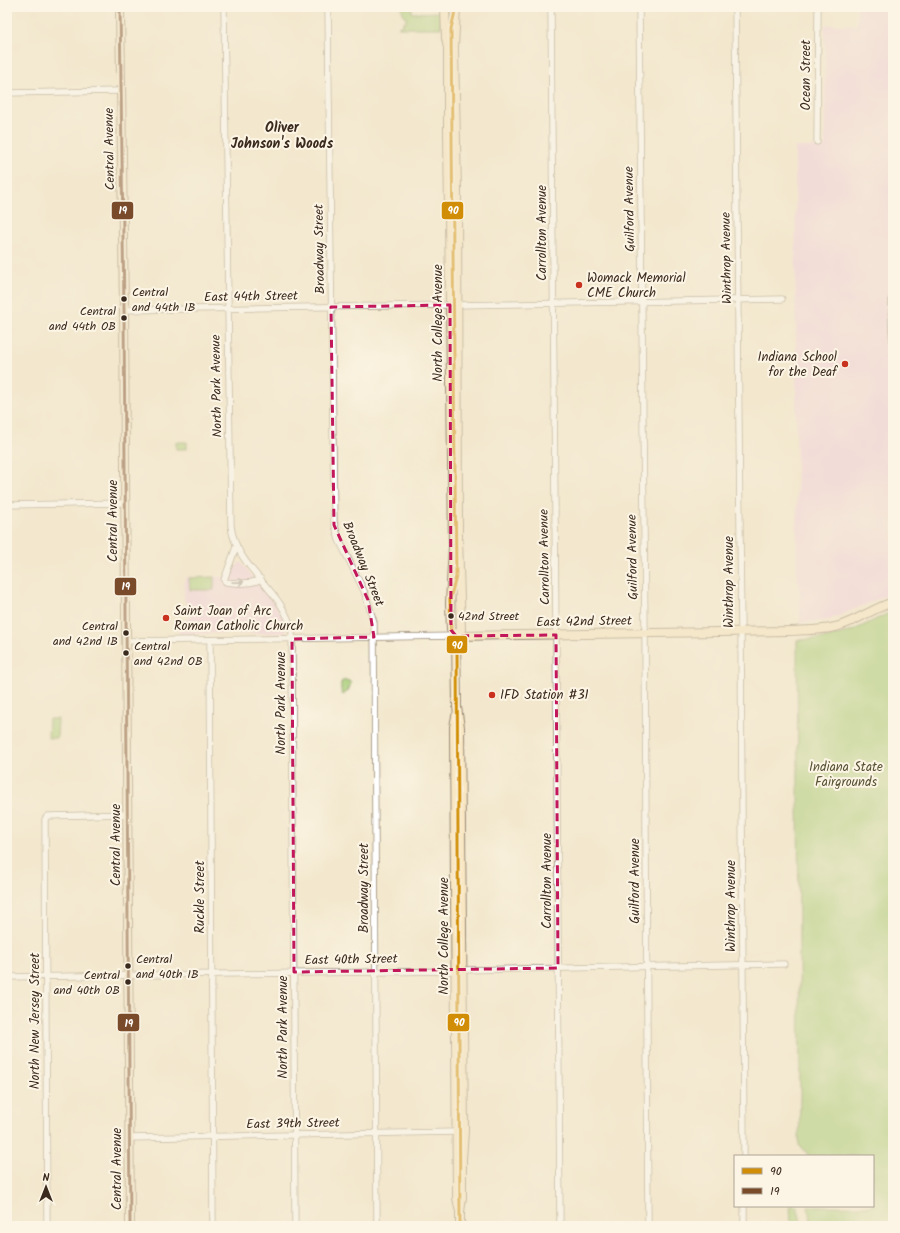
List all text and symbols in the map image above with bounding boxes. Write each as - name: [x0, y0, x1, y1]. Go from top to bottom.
- street label: Ocean Street: [796, 39, 817, 110]
- street label: Central Avenue: [99, 107, 121, 191]
- district label: Oliver Johnson's Woods: [231, 117, 334, 155]
- street label: Guilford Avenue: [619, 166, 641, 252]
- street label: Carrollton Avenue: [532, 185, 553, 281]
- line badge: 19: [111, 201, 134, 220]
- line badge: 90: [441, 201, 464, 220]
- text: 19: [119, 202, 128, 220]
- text: 90: [447, 202, 459, 220]
- street label: Broadway Street: [309, 203, 331, 294]
- street label: Winthrop Avenue: [716, 212, 738, 304]
- street label: North College Avenue: [428, 264, 449, 382]
- place label: Womack Memorial CME Church: [587, 268, 686, 304]
- marker: Womack Memorial CME Church: [574, 280, 584, 290]
- place label: Central and 44th IB: [132, 283, 195, 317]
- street label: East 44th Street: [204, 286, 299, 308]
- marker: Central and 44th IB: [119, 294, 129, 304]
- place label: Central and 44th OB: [49, 302, 116, 336]
- marker: Central and 44th OB: [119, 313, 129, 323]
- street label: North Park Avenue: [206, 334, 228, 438]
- place label: Indiana School for the Deaf: [758, 347, 838, 383]
- marker: Indiana School for the Deaf: [840, 359, 850, 369]
- street label: Central Avenue: [103, 480, 124, 562]
- street label: Carrollton Avenue: [534, 509, 556, 605]
- street label: Guilford Avenue: [622, 514, 644, 600]
- street label: Broadway Street: [336, 518, 390, 611]
- street label: Winthrop Avenue: [719, 536, 740, 628]
- line badge: 19: [114, 577, 137, 596]
- text: 19: [122, 578, 131, 596]
- one-way arrow: [231, 579, 244, 586]
- place label: Saint Joan of Arc Roman Catholic Church: [174, 601, 303, 637]
- place label: 42nd Street: [458, 607, 520, 626]
- marker: 42nd Street: [446, 611, 456, 621]
- street label: East 42nd Street: [536, 611, 633, 633]
- marker: Saint Joan of Arc Roman Catholic Church: [161, 613, 171, 623]
- place label: Central and 42nd IB: [53, 617, 118, 651]
- marker: Central and 42nd IB: [121, 628, 131, 638]
- line badge: 90: [446, 635, 468, 654]
- place label: Central and 42nd OB: [134, 637, 203, 671]
- text: 90: [451, 637, 463, 655]
- marker: Central and 42nd OB: [121, 648, 131, 658]
- street label: North Park Avenue: [271, 651, 292, 755]
- place label: IFD Station #31: [500, 685, 589, 706]
- marker: IFD Station #31: [487, 690, 497, 700]
- park label: Indiana State Fairgrounds: [809, 757, 883, 793]
- street label: Central Avenue: [106, 804, 127, 886]
- street label: Carrollton Avenue: [537, 833, 558, 929]
- street label: Guilford Avenue: [625, 838, 646, 924]
- street label: Broadway Street: [354, 842, 375, 933]
- street label: Ruckle Street: [190, 860, 211, 933]
- street label: Winthrop Avenue: [721, 860, 742, 952]
- street label: North College Avenue: [434, 877, 455, 995]
- street label: East 40th Street: [304, 949, 399, 971]
- place label: Central and 40th IB: [136, 950, 199, 984]
- street label: North New Jersey Street: [25, 952, 46, 1089]
- marker: Central and 40th IB: [123, 961, 133, 971]
- place label: Central and 40th OB: [54, 966, 120, 1000]
- street label: North Park Avenue: [273, 975, 294, 1079]
- marker: Central and 40th OB: [123, 977, 133, 987]
- line badge: 19: [117, 1013, 140, 1032]
- line badge: 90: [447, 1013, 470, 1032]
- text: 90: [453, 1014, 465, 1032]
- text: 19: [125, 1015, 134, 1033]
- street label: East 39th Street: [246, 1113, 341, 1135]
- street label: Central Avenue: [107, 1128, 128, 1210]
- legend: [734, 1155, 874, 1207]
- text: 90: [770, 1162, 782, 1181]
- north arrow: [26, 1167, 66, 1207]
- text: N: [43, 1169, 50, 1187]
- text: 19: [770, 1182, 780, 1201]

